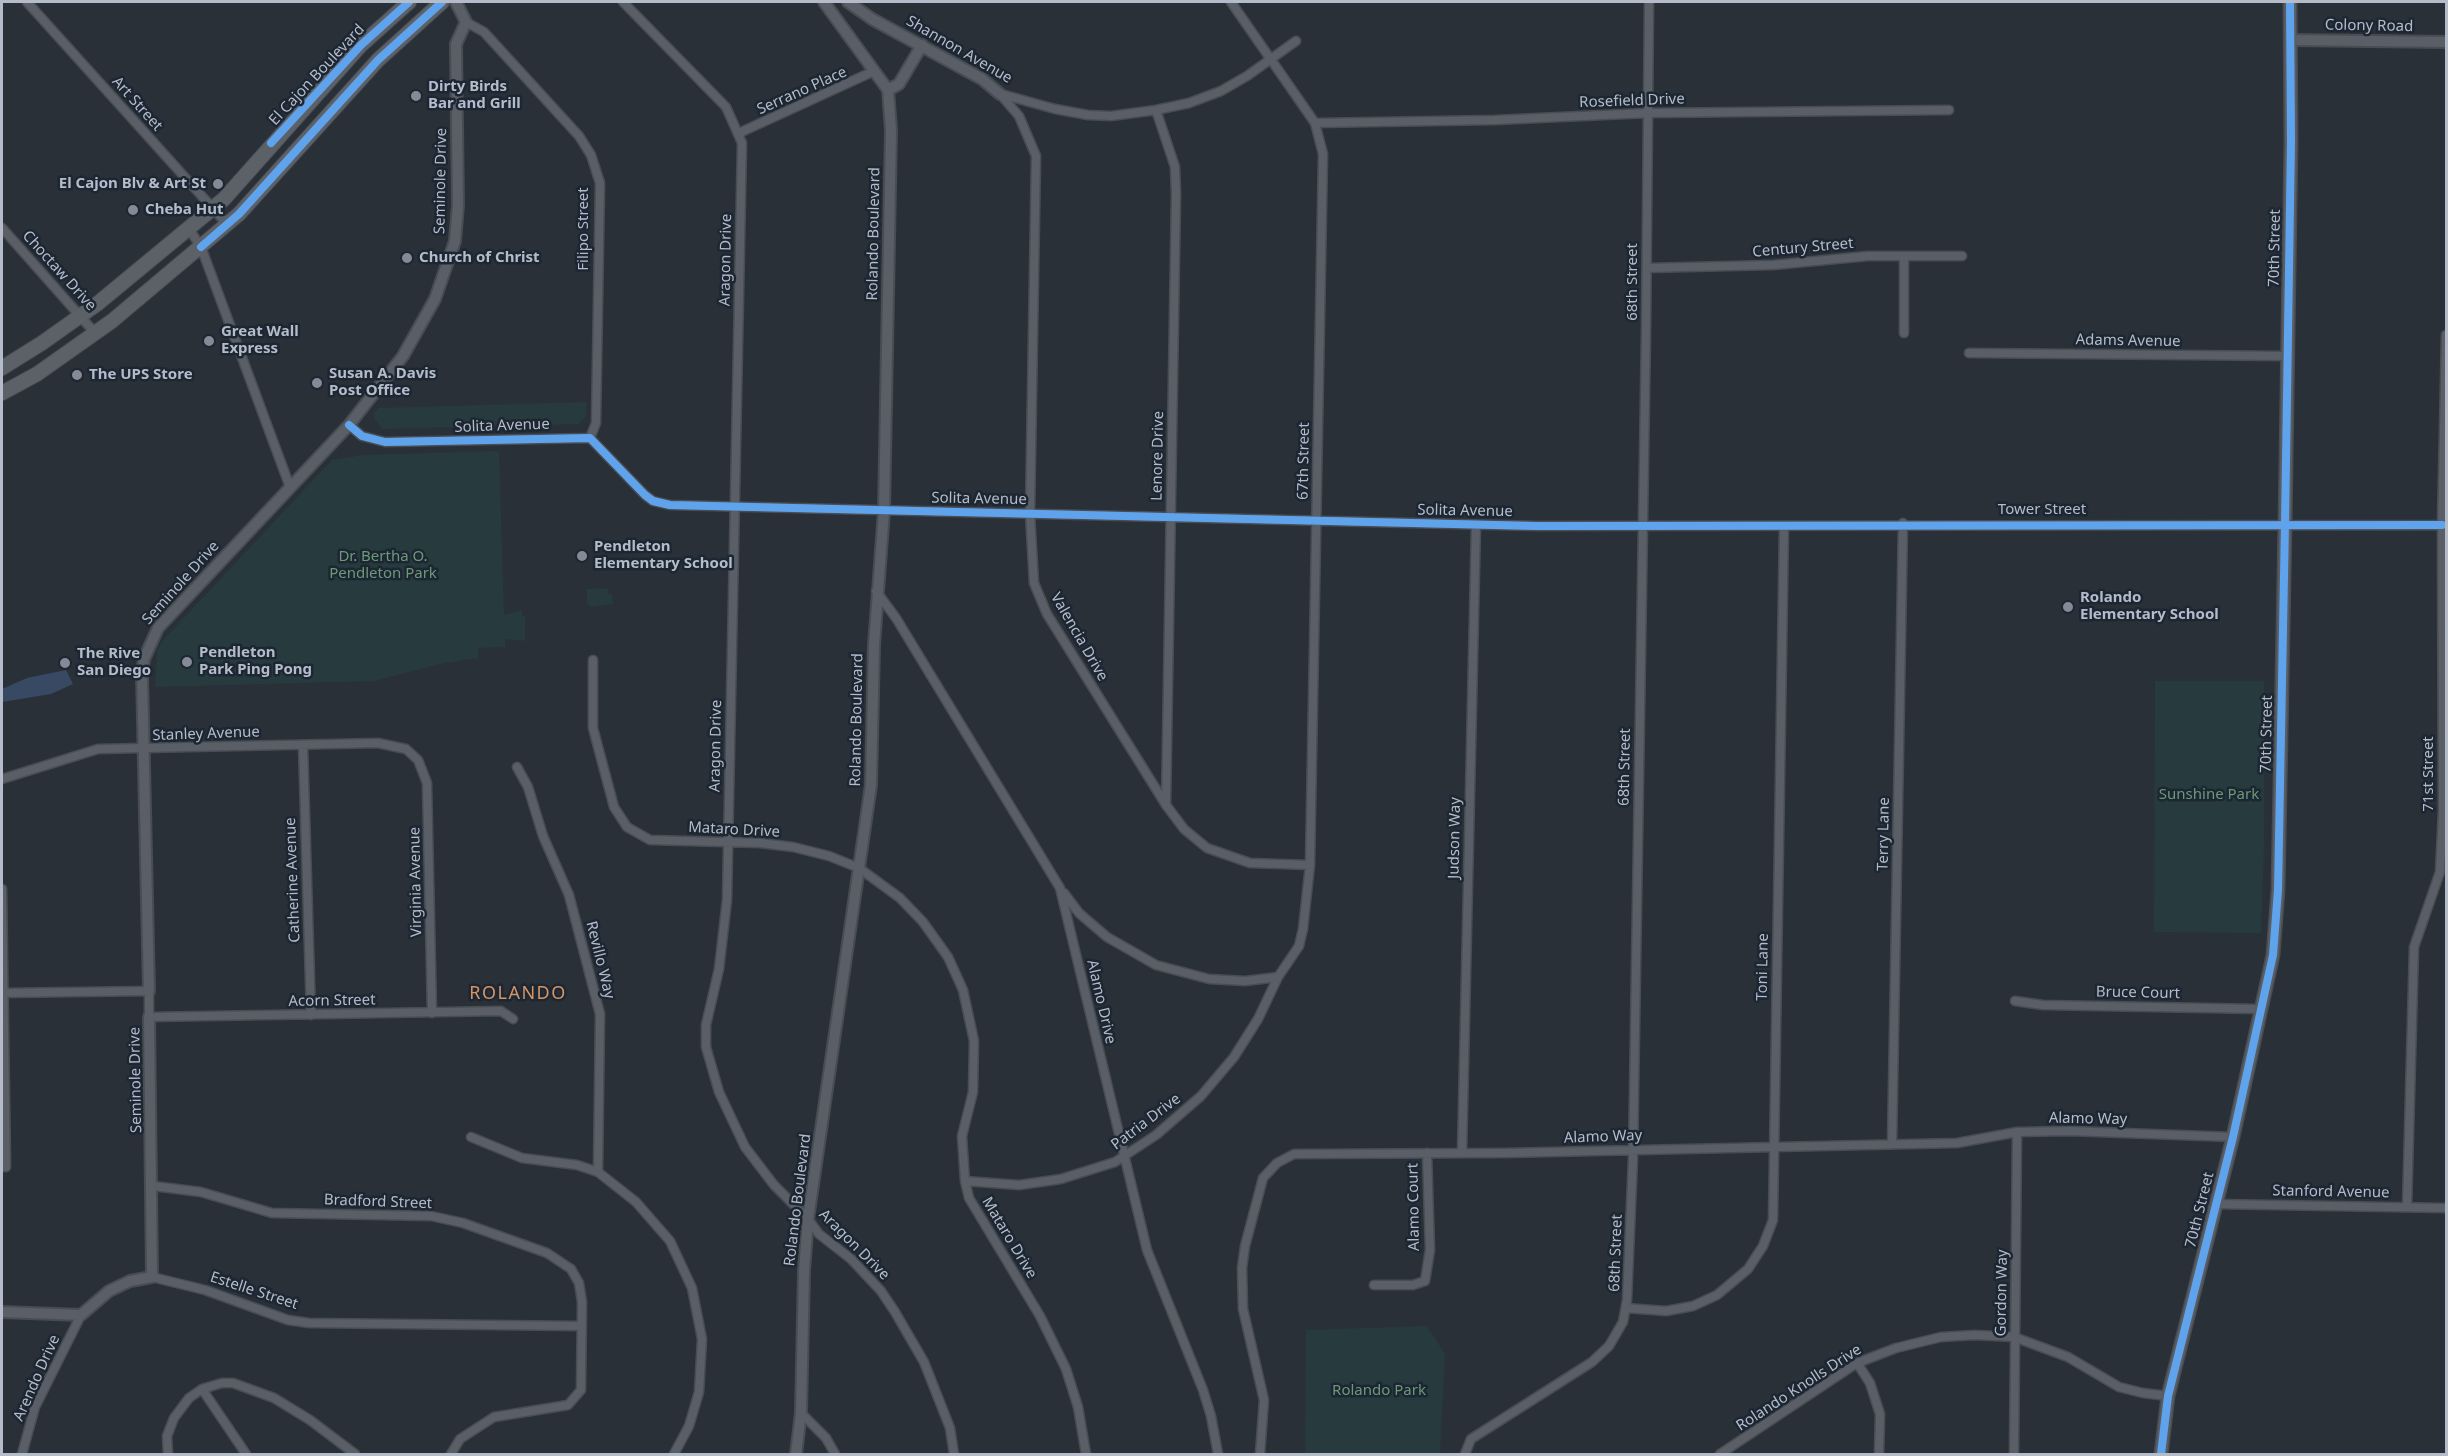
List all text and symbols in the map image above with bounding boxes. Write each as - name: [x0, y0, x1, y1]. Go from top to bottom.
- street label: Shannon Avenue: [903, 12, 1015, 88]
- street label: Colony Road: [2325, 16, 2413, 36]
- street label: El Cajon Boulevard: [266, 21, 368, 129]
- street label: Serrano Place: [754, 63, 850, 119]
- street label: Art Street: [108, 73, 166, 135]
- place label: Dirty Birds Bar and Grill: [428, 78, 521, 113]
- marker: Dirty Birds Bar and Grill: [409, 89, 423, 103]
- street label: Rosefield Drive: [1579, 90, 1685, 112]
- street label: Seminole Drive: [431, 128, 451, 234]
- street label: Rolando Boulevard: [864, 167, 884, 301]
- place label: El Cajon Blv & Art St: [59, 175, 206, 193]
- marker: El Cajon Blv & Art St: [211, 177, 225, 191]
- street label: Filipo Street: [575, 187, 593, 271]
- place label: Cheba Hut: [145, 201, 223, 219]
- marker: Cheba Hut: [126, 203, 140, 217]
- street label: 70th Street: [2265, 209, 2285, 287]
- street label: Aragon Drive: [716, 214, 736, 306]
- street label: Choctaw Drive: [18, 227, 100, 315]
- street label: Century Street: [1752, 235, 1854, 261]
- street label: 68th Street: [1624, 243, 1642, 321]
- place label: Church of Christ: [419, 249, 540, 267]
- marker: Church of Christ: [400, 251, 414, 265]
- place label: Great Wall Express: [221, 323, 299, 358]
- street label: Adams Avenue: [2075, 331, 2181, 351]
- marker: Great Wall Express: [202, 334, 216, 348]
- place label: Susan A. Davis Post Office: [329, 365, 436, 400]
- place label: The UPS Store: [89, 366, 193, 384]
- marker: The UPS Store: [70, 368, 84, 382]
- marker: Susan A. Davis Post Office: [310, 376, 324, 390]
- street label: Lenore Drive: [1148, 411, 1168, 501]
- street label: Solita Avenue: [454, 415, 550, 437]
- street label: 67th Street: [1294, 422, 1314, 500]
- street label: Solita Avenue: [931, 489, 1027, 509]
- street label: Solita Avenue: [1417, 501, 1513, 521]
- street label: Tower Street: [1998, 501, 2086, 519]
- street label: Seminole Drive: [139, 537, 223, 629]
- place label: Pendleton Elementary School: [594, 538, 733, 573]
- park label: Dr. Bertha O. Pendleton Park: [329, 548, 437, 583]
- marker: Pendleton Elementary School: [575, 549, 589, 563]
- place label: Rolando Elementary School: [2080, 589, 2219, 624]
- street label: Valencia Drive: [1046, 590, 1112, 684]
- marker: Rolando Elementary School: [2061, 600, 2075, 614]
- place label: Pendleton Park Ping Pong: [199, 644, 312, 679]
- place label: The Rive San Diego: [77, 645, 151, 680]
- street label: Rolando Boulevard: [847, 653, 867, 787]
- marker: Pendleton Park Ping Pong: [180, 655, 194, 669]
- marker: The Rive San Diego: [58, 656, 72, 670]
- street label: 70th Street: [2257, 695, 2277, 773]
- street label: Aragon Drive: [706, 700, 726, 792]
- street label: Stanley Avenue: [152, 723, 260, 745]
- street label: 68th Street: [1615, 728, 1635, 806]
- street label: 71st Street: [2420, 736, 2438, 812]
- park label: Sunshine Park: [2159, 786, 2259, 804]
- street label: Judson Way: [1445, 797, 1465, 879]
- street label: Terry Lane: [1874, 797, 1894, 871]
- street label: Catherine Avenue: [282, 817, 304, 943]
- street label: Mataro Drive: [688, 819, 780, 841]
- street label: Virginia Avenue: [406, 827, 426, 937]
- street label: Revillo Way: [582, 919, 618, 1001]
- street label: Toni Lane: [1753, 933, 1773, 1001]
- street label: Alamo Drive: [1083, 958, 1119, 1046]
- district label: ROLANDO: [469, 983, 567, 1005]
- street label: Bruce Court: [2096, 983, 2180, 1003]
- street label: Acorn Street: [288, 991, 376, 1011]
- street label: Seminole Drive: [126, 1027, 146, 1133]
- street label: Patria Drive: [1108, 1090, 1184, 1154]
- street label: Alamo Way: [2049, 1109, 2127, 1129]
- street label: Alamo Way: [1563, 1127, 1643, 1147]
- street label: Rolando Boulevard: [781, 1133, 815, 1267]
- street label: Alamo Court: [1404, 1163, 1424, 1251]
- street label: 70th Street: [2182, 1170, 2218, 1250]
- street label: Stanford Avenue: [2272, 1182, 2390, 1202]
- street label: Bradford Street: [324, 1191, 432, 1213]
- street label: Mataro Drive: [978, 1194, 1040, 1282]
- street label: Aragon Drive: [815, 1206, 893, 1284]
- street label: 68th Street: [1606, 1214, 1626, 1292]
- street label: Gordon Way: [1992, 1249, 2012, 1337]
- street label: Estelle Street: [208, 1268, 300, 1314]
- street label: Arendo Drive: [10, 1332, 64, 1424]
- street label: Rolando Knolls Drive: [1733, 1341, 1865, 1435]
- park label: Rolando Park: [1332, 1382, 1426, 1400]

